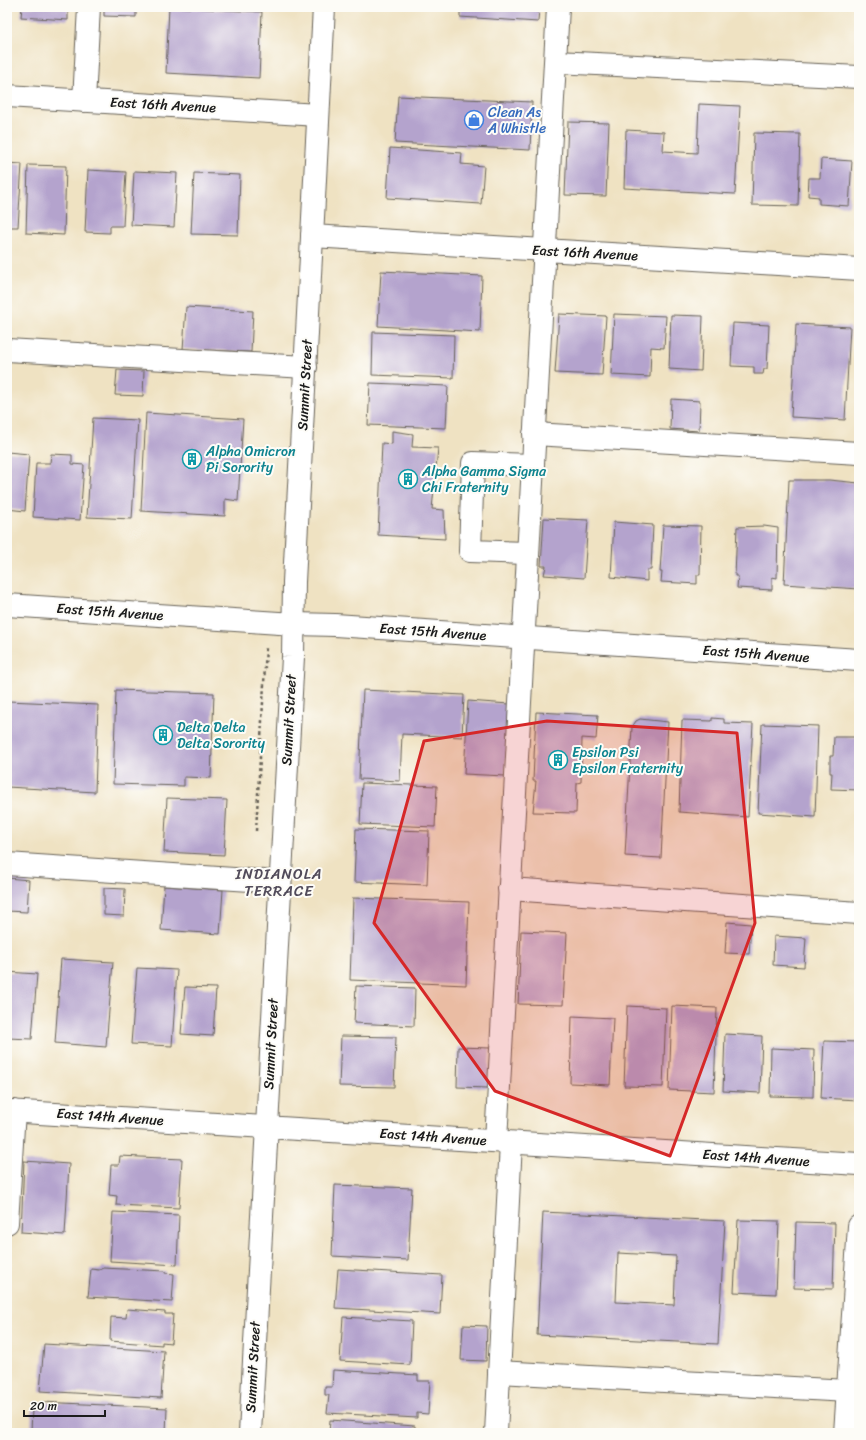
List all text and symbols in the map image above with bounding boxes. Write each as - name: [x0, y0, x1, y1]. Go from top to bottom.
- street label: East 16th Avenue: [109, 90, 217, 120]
- place label: Clean As A Whistle: [487, 100, 546, 141]
- shop icon: Clean As A Whistle: [463, 109, 485, 131]
- street label: East 16th Avenue: [531, 238, 639, 268]
- street label: Summit Street: [290, 337, 320, 431]
- place label: Alpha Omicron Pi Sorority: [205, 439, 296, 480]
- building icon: Alpha Omicron Pi Sorority: [181, 448, 203, 470]
- place label: Alpha Gamma Sigma Chi Fraternity: [421, 459, 547, 500]
- building icon: Alpha Gamma Sigma Chi Fraternity: [397, 468, 419, 490]
- street label: East 15th Avenue: [56, 596, 164, 628]
- street label: East 15th Avenue: [379, 616, 487, 648]
- street label: East 15th Avenue: [702, 638, 810, 670]
- street label: Summit Street: [274, 672, 304, 766]
- place label: Delta Delta Delta Sorority: [177, 715, 266, 756]
- building icon: Delta Delta Delta Sorority: [152, 724, 174, 746]
- place label: Epsilon Psi Epsilon Fraternity: [572, 740, 684, 781]
- building icon: Epsilon Psi Epsilon Fraternity: [547, 749, 569, 771]
- district label: INDIANOLA TERRACE: [235, 861, 322, 904]
- street label: Summit Street: [256, 996, 286, 1090]
- street label: East 14th Avenue: [56, 1101, 165, 1133]
- street label: East 14th Avenue: [379, 1121, 488, 1153]
- street label: East 14th Avenue: [702, 1142, 811, 1174]
- street label: Summit Street: [238, 1319, 268, 1413]
- scale bar: [24, 1392, 105, 1418]
- text: 20 m: [30, 1395, 57, 1417]

